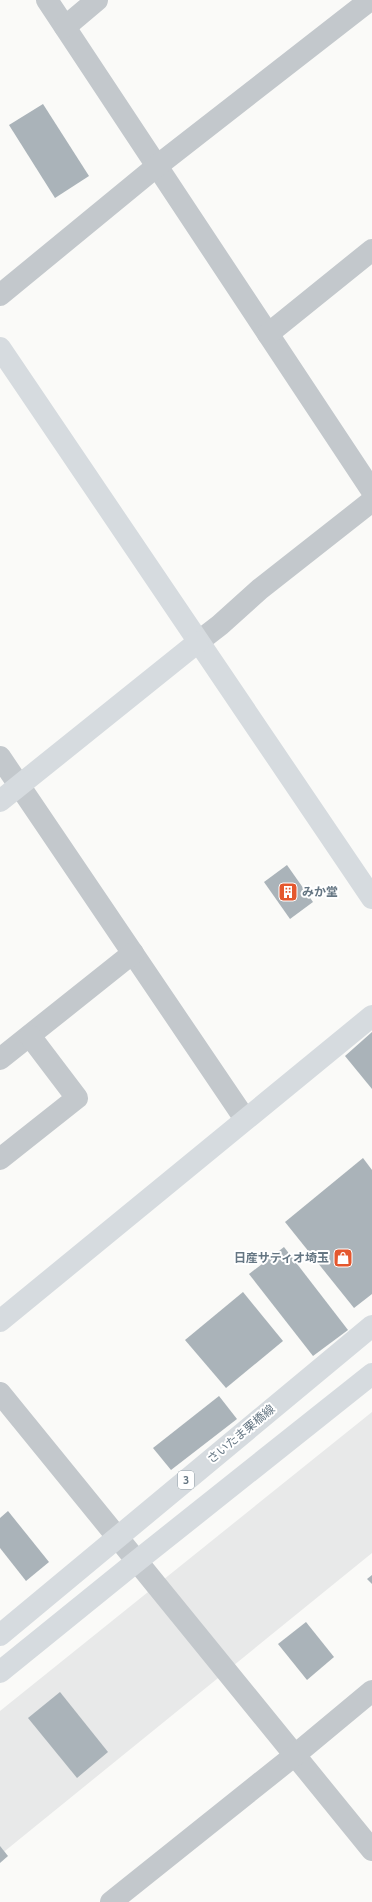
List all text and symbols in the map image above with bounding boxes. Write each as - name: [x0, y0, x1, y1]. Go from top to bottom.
- building icon: みか堂: [277, 881, 299, 903]
- place label: みか堂: [302, 885, 338, 898]
- shop icon: 日産サティオ埼玉: [332, 1247, 354, 1269]
- place label: 日産サティオ埼玉: [234, 1251, 329, 1264]
- street label: さいたま栗橋線: [204, 1402, 277, 1465]
- road number: 3: [178, 1471, 194, 1489]

